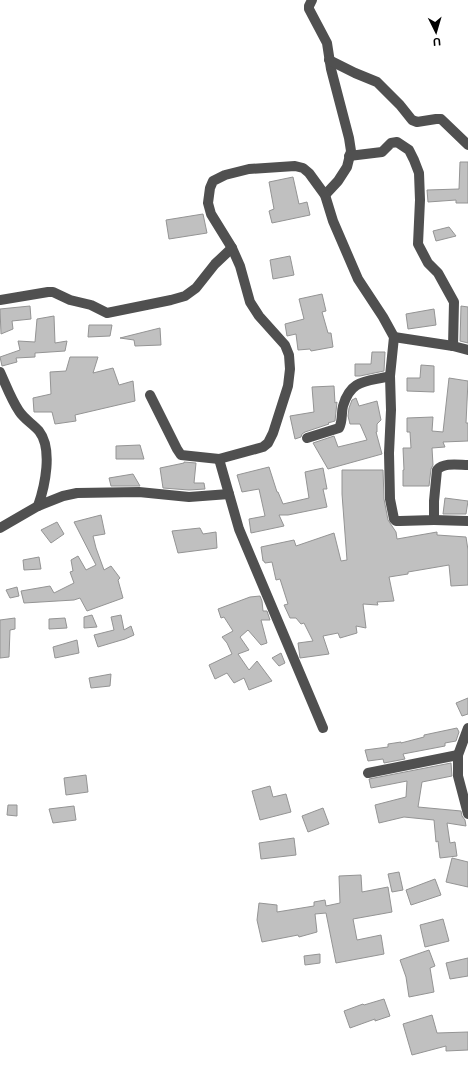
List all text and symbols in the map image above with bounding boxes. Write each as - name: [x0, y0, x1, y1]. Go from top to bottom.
- north arrow: [416, 12, 456, 52]
- text: U: [432, 36, 441, 48]

